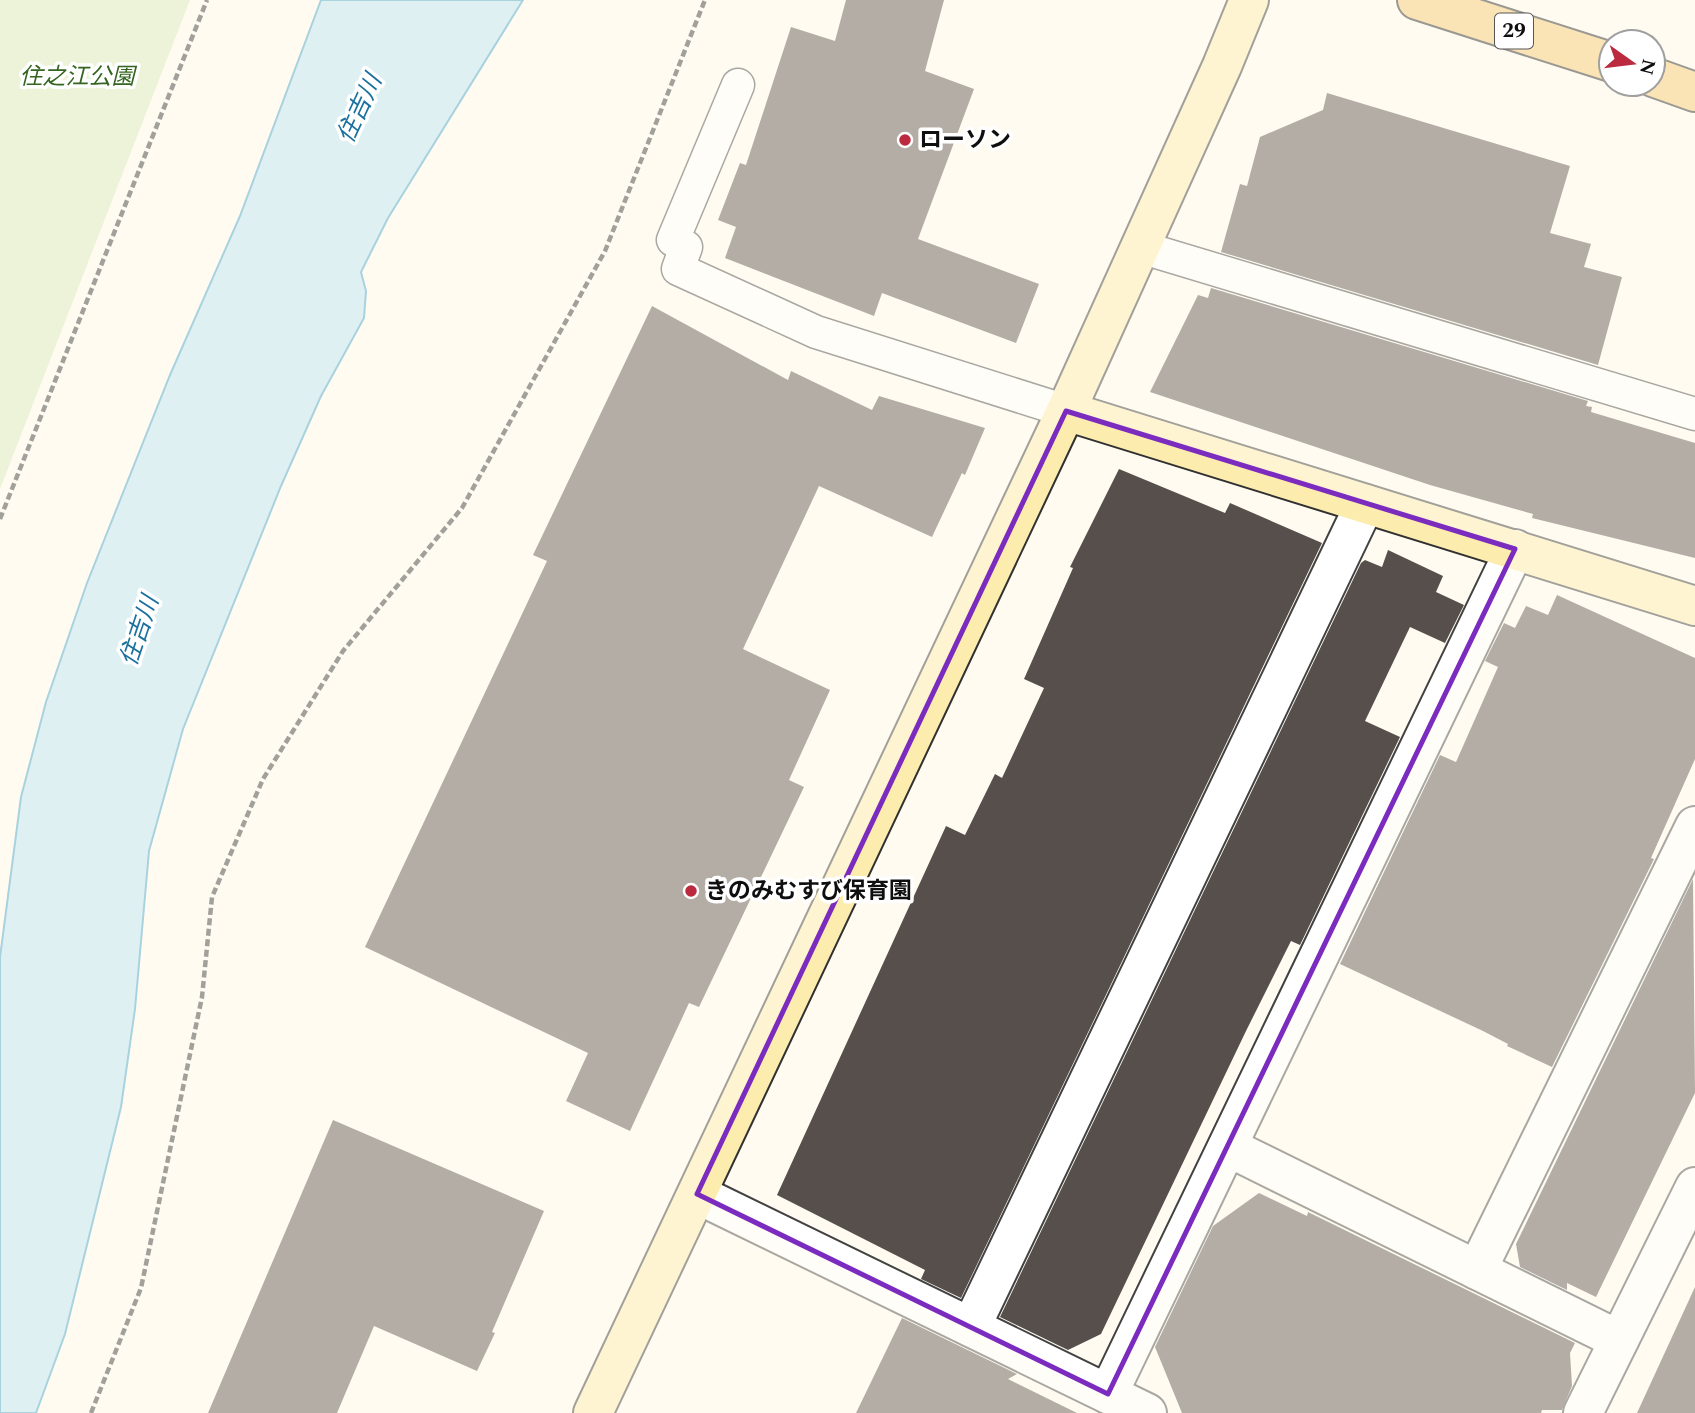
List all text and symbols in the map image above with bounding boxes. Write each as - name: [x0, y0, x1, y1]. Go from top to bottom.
- road number: 29: [1495, 14, 1533, 48]
- north arrow: [1597, 28, 1667, 98]
- text: N: [1631, 56, 1663, 78]
- park label: 住之江公園: [20, 60, 138, 95]
- water label: 住吉川: [328, 66, 393, 149]
- place label: ローソン: [919, 123, 1011, 158]
- marker: ローソン: [897, 132, 913, 148]
- water label: 住吉川: [111, 588, 170, 671]
- place label: きのみむすび保育園: [705, 874, 912, 909]
- marker: きのみむすび保育園: [683, 883, 699, 899]

